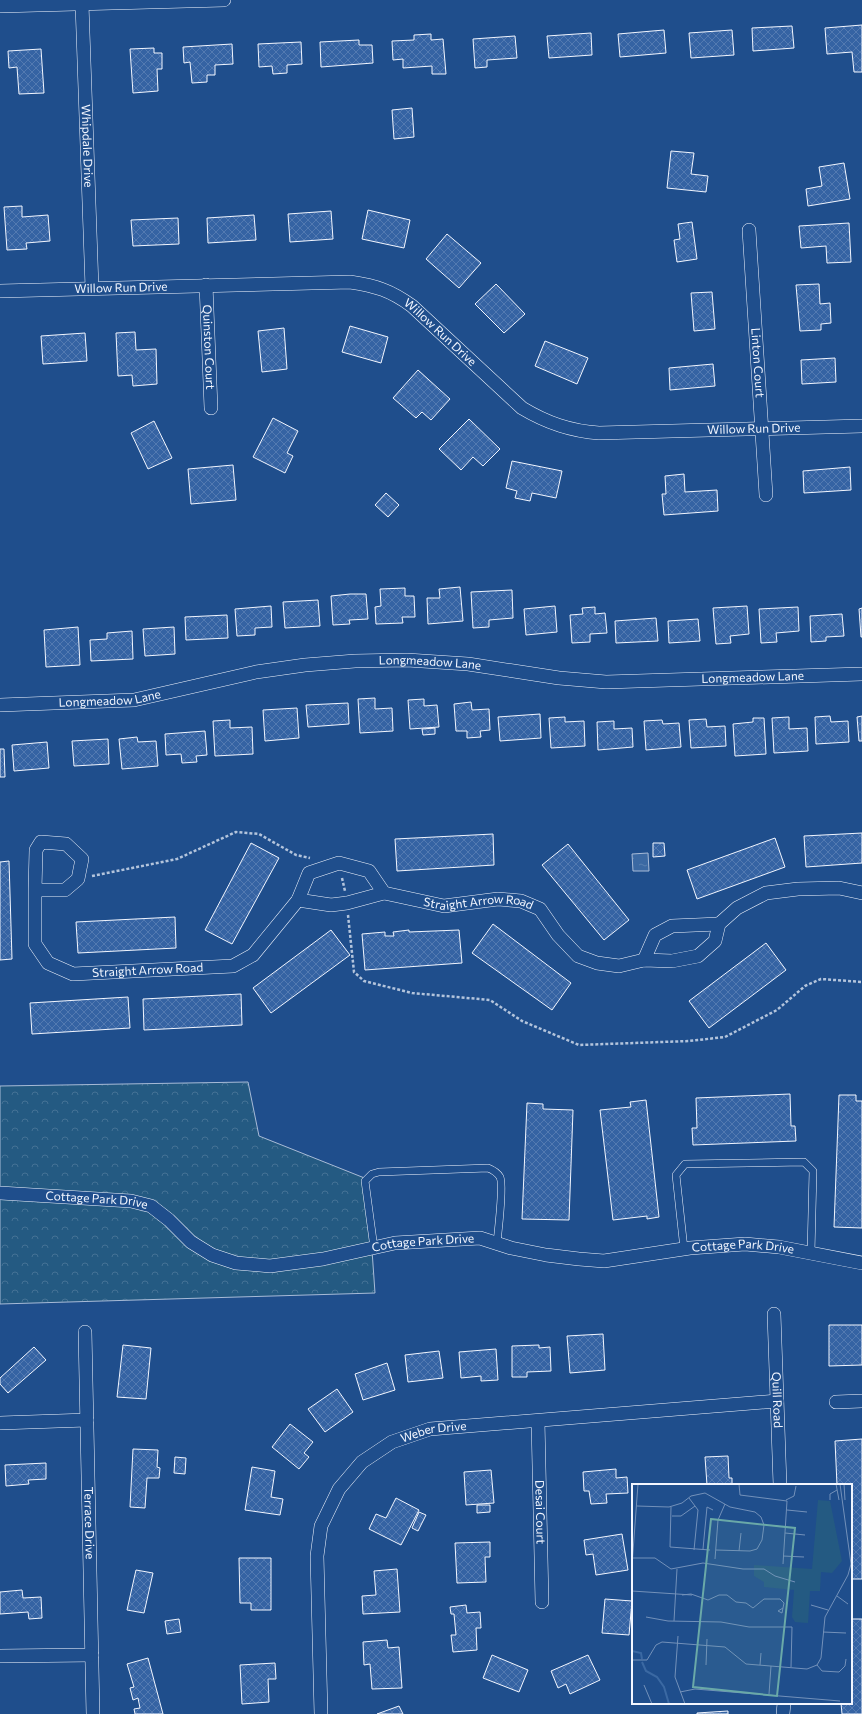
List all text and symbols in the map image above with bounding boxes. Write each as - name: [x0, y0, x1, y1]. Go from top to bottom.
- street label: Whipdale Drive: [80, 104, 96, 188]
- street label: Willow Run Drive: [74, 279, 168, 295]
- street label: Willow Run Drive: [402, 295, 480, 368]
- street label: Quinston Court: [201, 304, 218, 390]
- street label: Linton Court: [749, 327, 768, 398]
- street label: Willow Run Drive: [707, 420, 801, 436]
- street label: Longmeadow Lane: [379, 652, 482, 672]
- street label: Longmeadow Lane: [701, 668, 804, 685]
- street label: Longmeadow Lane: [58, 686, 162, 709]
- street label: Straight Arrow Road: [422, 891, 536, 912]
- street label: Straight Arrow Road: [92, 959, 204, 979]
- street label: Cottage Park Drive: [45, 1188, 150, 1211]
- street label: Cottage Park Drive: [370, 1230, 475, 1254]
- street label: Cottage Park Drive: [691, 1236, 796, 1256]
- street label: Quill Road: [770, 1372, 786, 1428]
- street label: Weber Drive: [398, 1418, 467, 1445]
- street label: Desai Court: [533, 1480, 549, 1544]
- inset map: [632, 1484, 852, 1704]
- street label: Terrace Drive: [82, 1487, 98, 1559]

